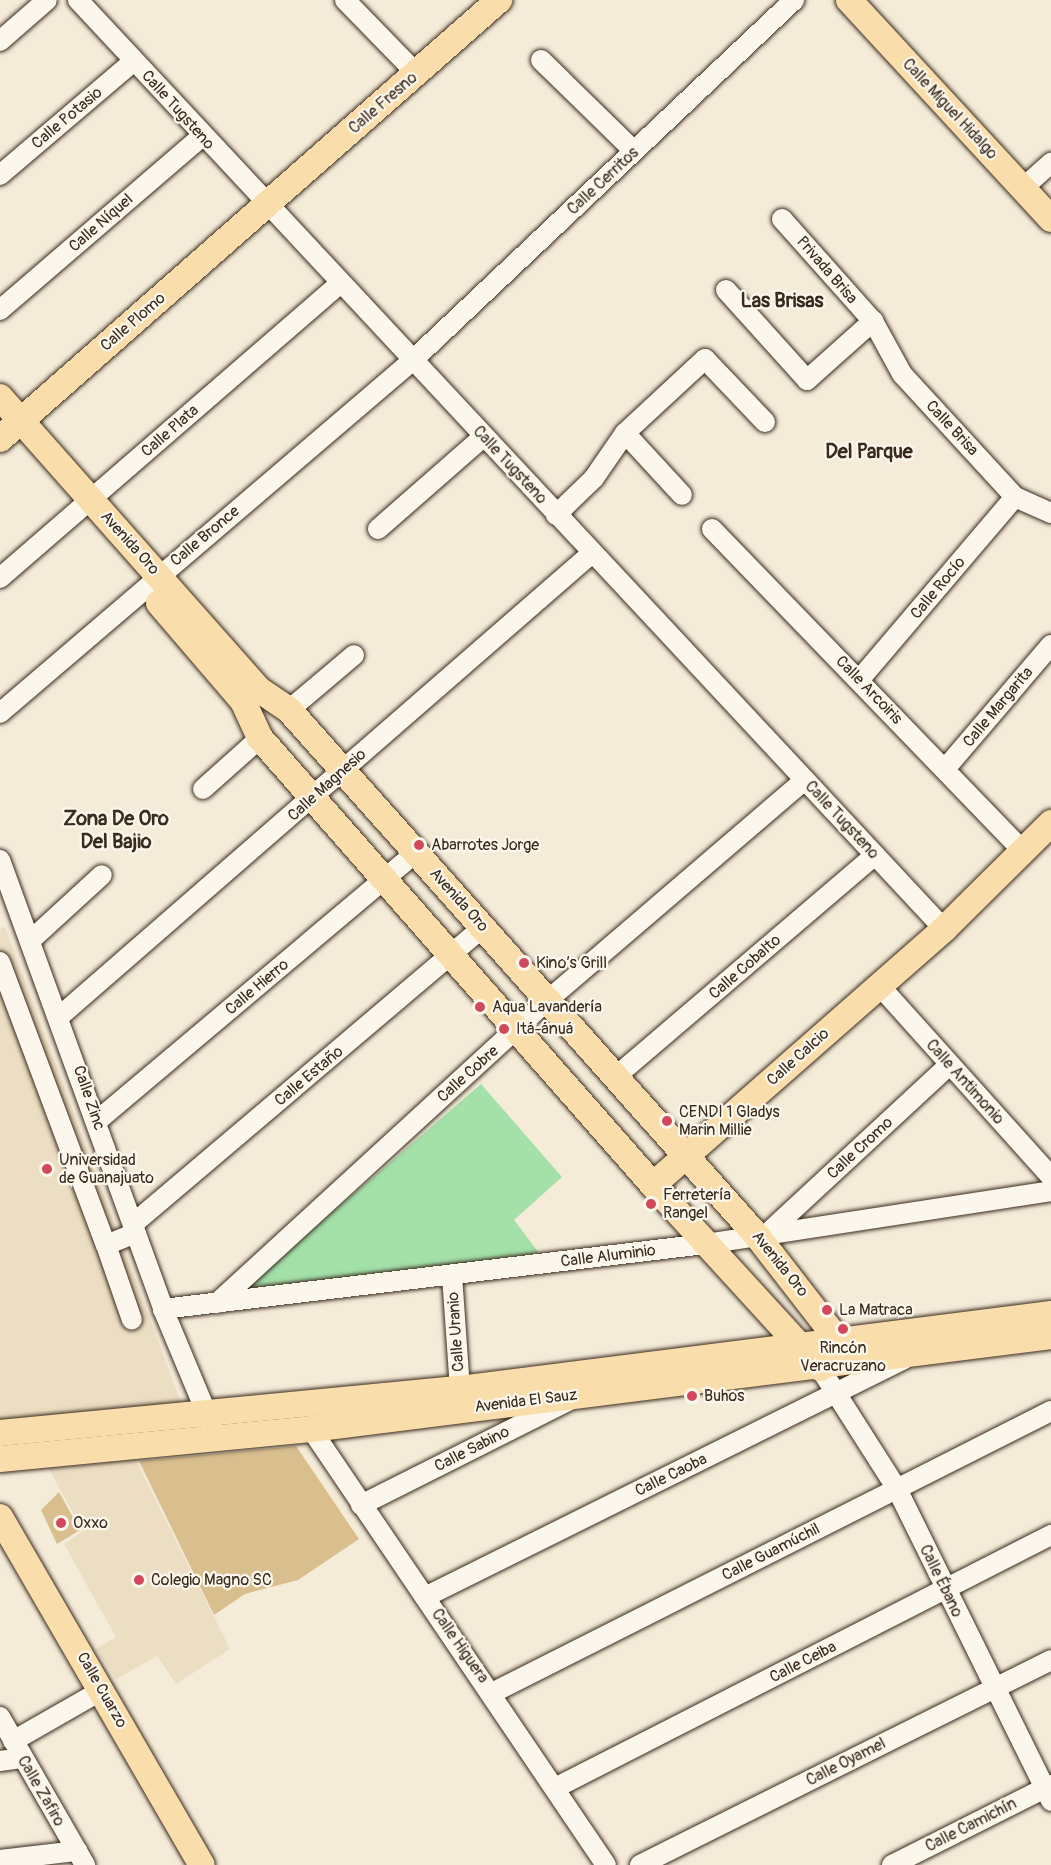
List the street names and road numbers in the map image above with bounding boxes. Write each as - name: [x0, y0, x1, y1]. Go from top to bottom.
- street label: Calle Miguel Hidalgo: [898, 55, 1002, 163]
- street label: Calle Tugsteno: [137, 66, 219, 154]
- street label: Calle Fresno: [345, 68, 421, 138]
- street label: Calle Potasio: [28, 83, 106, 153]
- street label: Calle Cerritos: [563, 143, 643, 219]
- street label: Calle Níquel: [65, 190, 137, 256]
- street label: Privada Brisa: [792, 232, 862, 308]
- street label: Calle Plomo: [97, 289, 169, 355]
- street label: Calle Brisa: [922, 396, 982, 460]
- street label: Calle Plata: [137, 401, 203, 461]
- street label: Calle Tugsteno: [469, 422, 551, 508]
- street label: Calle Bronce: [167, 502, 243, 570]
- street label: Avenida Oro: [96, 507, 164, 579]
- street label: Calle Rocío: [906, 553, 970, 623]
- street label: Calle Arcoiris: [832, 652, 906, 728]
- street label: Calle Margarita: [959, 663, 1037, 751]
- street label: Calle Magnesio: [284, 745, 370, 825]
- street label: Calle Tugsteno: [801, 777, 883, 863]
- street label: Avenida Oro: [425, 864, 493, 936]
- street label: Calle Cobalto: [705, 931, 785, 1003]
- street label: Calle Hierro: [221, 955, 293, 1019]
- street label: Calle Calcio: [763, 1024, 833, 1090]
- street label: Calle Antimonio: [922, 1036, 1008, 1128]
- street label: Calle Cobre: [433, 1041, 503, 1107]
- street label: Calle Estaño: [271, 1042, 347, 1110]
- street label: Calle Zinc: [69, 1063, 109, 1133]
- street label: Calle Cromo: [823, 1113, 897, 1183]
- street label: Avenida Oro: [748, 1227, 812, 1301]
- street label: Calle Aluminio: [559, 1241, 657, 1271]
- street label: Calle Uranio: [444, 1291, 468, 1373]
- street label: Avenida El Sauz: [474, 1385, 578, 1417]
- street label: Calle Sabino: [431, 1422, 513, 1476]
- street label: Calle Caoba: [632, 1449, 710, 1501]
- street label: Calle Guamúchil: [719, 1519, 823, 1585]
- street label: Calle Ébano: [915, 1542, 967, 1620]
- street label: Calle Higuera: [427, 1605, 493, 1687]
- street label: Calle Ceiba: [766, 1637, 840, 1687]
- street label: Calle Cuarzo: [73, 1649, 131, 1731]
- street label: Calle Oyamel: [803, 1734, 889, 1790]
- street label: Calle Zafiro: [13, 1752, 69, 1830]
- street label: Calle Camichín: [922, 1794, 1020, 1856]

